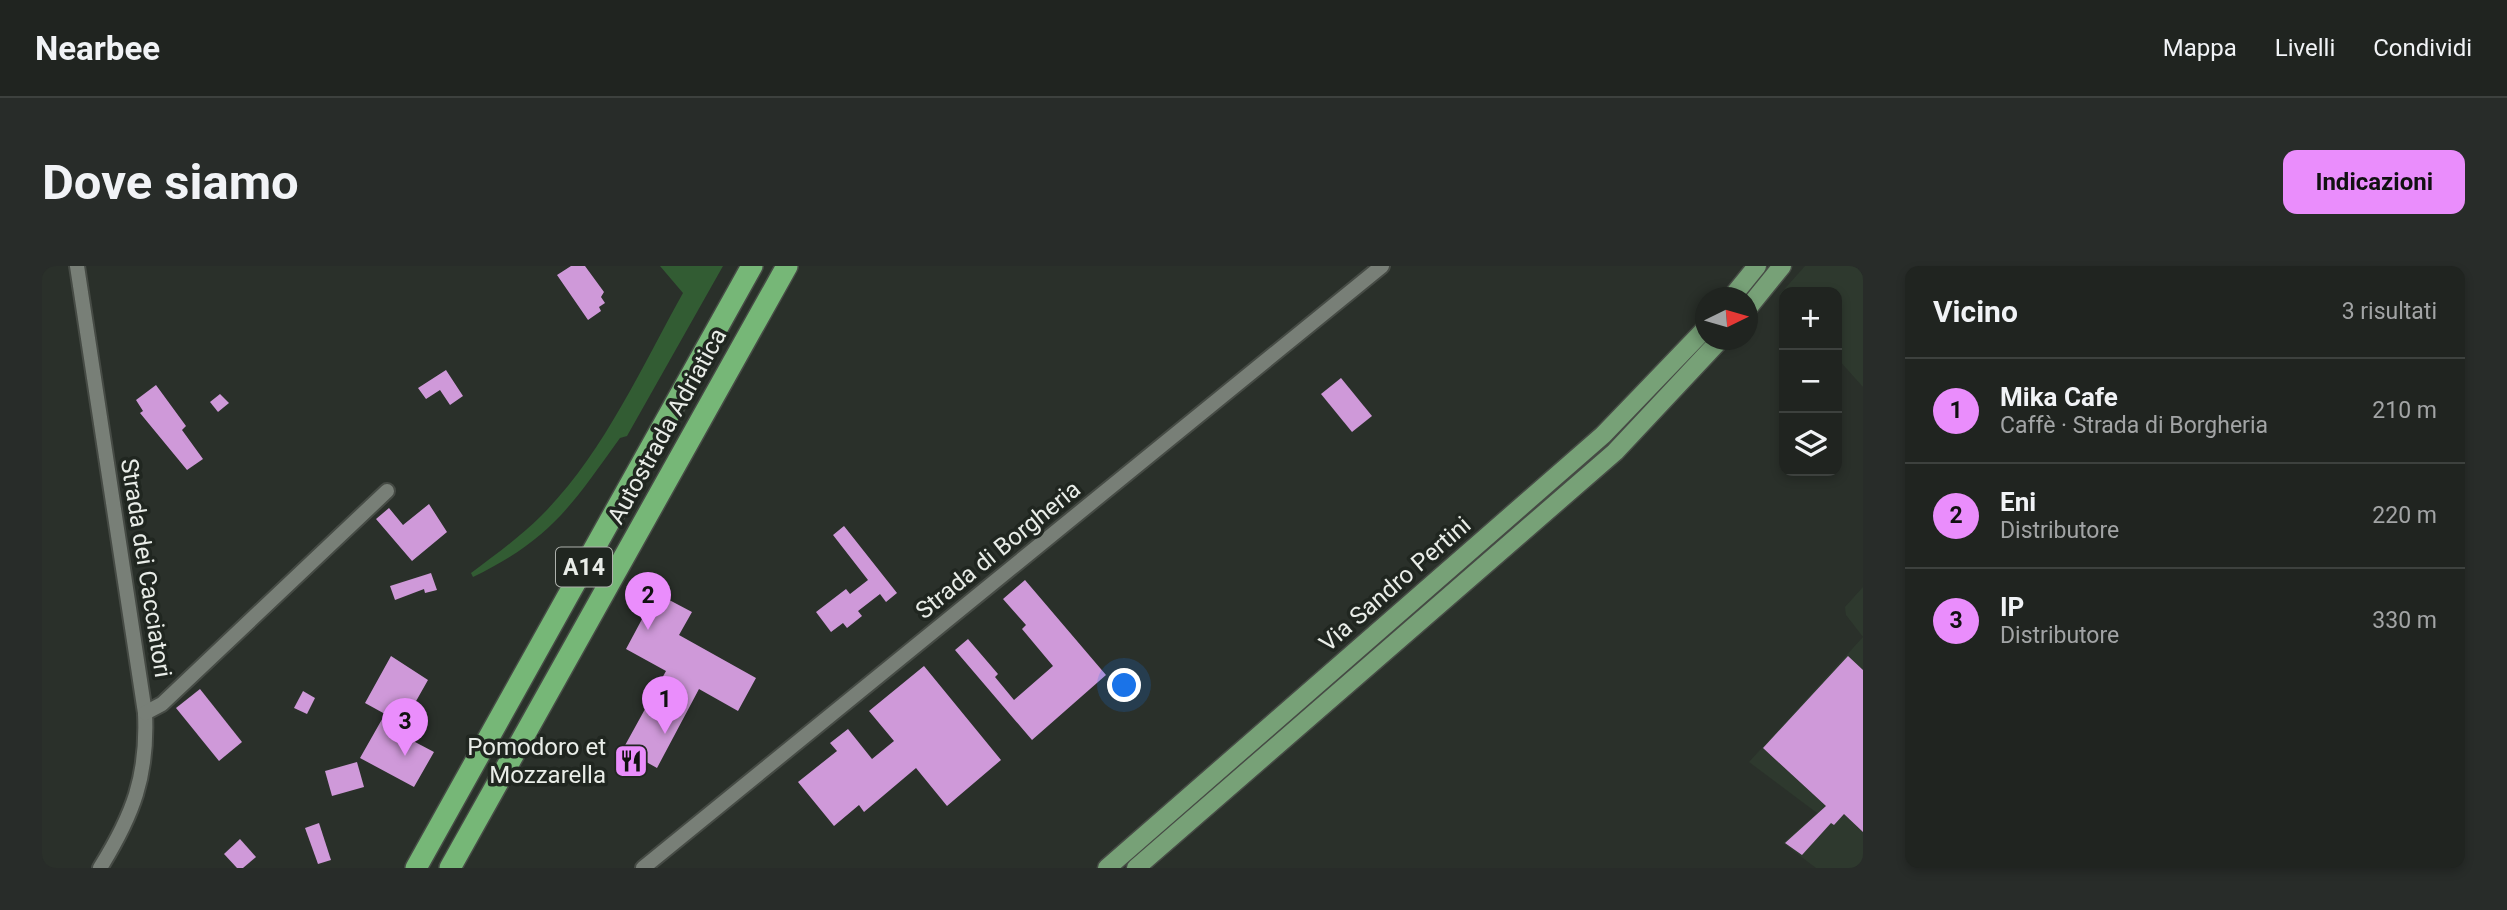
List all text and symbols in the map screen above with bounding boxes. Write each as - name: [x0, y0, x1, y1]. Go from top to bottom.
- text: Nearbee: [35, 29, 160, 68]
- text: Mappa: [2163, 34, 2237, 62]
- text: Livelli: [2275, 34, 2335, 62]
- text: Condividi: [2373, 34, 2472, 62]
- button: Indicazioni: [2283, 150, 2465, 214]
- text: Dove siamo: [42, 154, 299, 211]
- north arrow: [1695, 287, 1758, 350]
- map controls: [1779, 287, 1842, 476]
- button: +: [1779, 287, 1842, 350]
- text: Vicino: [1933, 294, 2018, 329]
- text: 3 risultati: [2342, 298, 2437, 325]
- street label: Autostrada Adriatica: [602, 323, 732, 529]
- button: −: [1779, 350, 1842, 413]
- text: Mika Cafe: [2000, 382, 2118, 412]
- text: 1: [1949, 397, 1963, 424]
- text: 210 m: [2372, 397, 2437, 424]
- text: Caffè · Strada di Borgheria: [2000, 412, 2268, 439]
- button: layers: [1779, 413, 1842, 476]
- street label: Strada dei Cacciatori: [115, 456, 177, 680]
- street label: Strada di Borgheria: [910, 475, 1086, 625]
- text: Eni: [2000, 487, 2036, 517]
- text: 2: [1949, 502, 1963, 529]
- text: 220 m: [2372, 502, 2437, 529]
- street label: Via Sandro Pertini: [1314, 511, 1476, 657]
- text: Distributore: [2000, 517, 2119, 544]
- road number: A14: [556, 548, 612, 586]
- pin: 2: [625, 572, 671, 630]
- text: IP: [2000, 592, 2024, 622]
- text: 3: [1949, 607, 1963, 634]
- text: 330 m: [2372, 607, 2437, 634]
- text: Distributore: [2000, 622, 2119, 649]
- your location: [1107, 668, 1141, 702]
- pin: 1: [642, 676, 688, 734]
- pin: 3: [382, 698, 428, 756]
- place label: Pomodoro et Mozzarella: [467, 733, 606, 789]
- restaurant icon: Pomodoro et Mozzarella: [612, 742, 650, 780]

